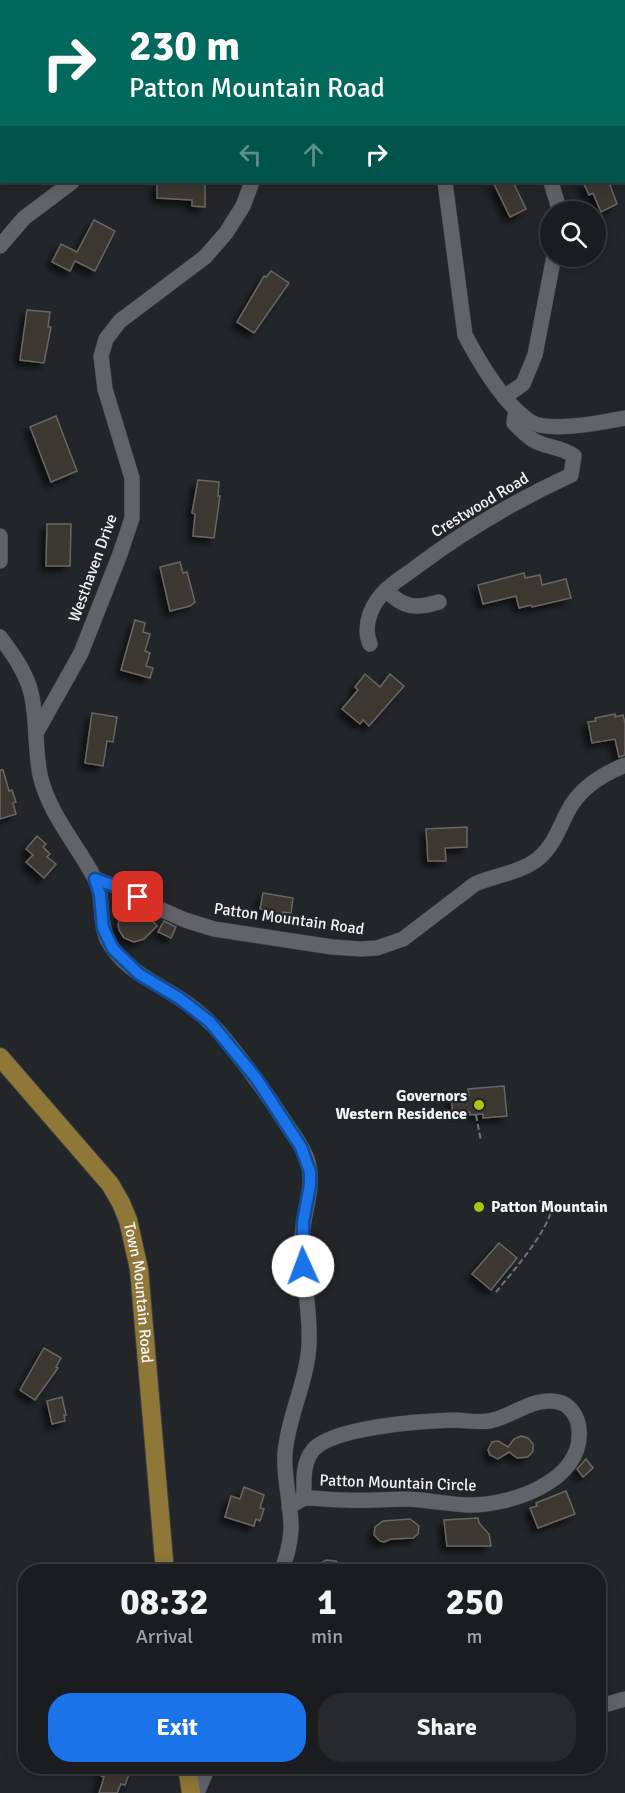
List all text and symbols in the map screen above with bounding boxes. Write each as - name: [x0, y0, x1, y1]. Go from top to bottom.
- text: 230 m: [129, 21, 240, 72]
- icon: right: [30, 24, 108, 102]
- text: Patton Mountain Road: [129, 72, 385, 105]
- icon: left: [234, 138, 267, 171]
- icon: ahead: [297, 138, 330, 171]
- icon: right: [360, 138, 393, 171]
- map controls: [540, 201, 606, 267]
- button: search: [540, 201, 606, 267]
- street label: Crestwood Road: [428, 468, 532, 542]
- street label: Westhaven Drive: [64, 511, 122, 625]
- pin: [112, 871, 163, 922]
- icon: arrive: [121, 880, 154, 913]
- street label: Patton Mountain Road: [213, 899, 365, 939]
- place label: Governors Western Residence: [335, 1086, 467, 1124]
- marker: Governors Western Residence: [472, 1098, 486, 1112]
- place label: Patton Mountain: [491, 1197, 608, 1217]
- marker: Patton Mountain: [472, 1200, 486, 1214]
- street label: Town Mountain Road: [119, 1220, 157, 1364]
- position arrow: [271, 1234, 335, 1298]
- street label: Patton Mountain Circle: [319, 1470, 477, 1496]
- text: 08:32: [120, 1580, 209, 1625]
- text: 1: [317, 1580, 337, 1625]
- text: 250: [445, 1580, 504, 1625]
- text: Arrival: [136, 1624, 193, 1649]
- text: min: [311, 1624, 343, 1649]
- text: m: [467, 1624, 483, 1649]
- button: Exit: [48, 1693, 306, 1762]
- button: Share: [318, 1693, 576, 1762]

